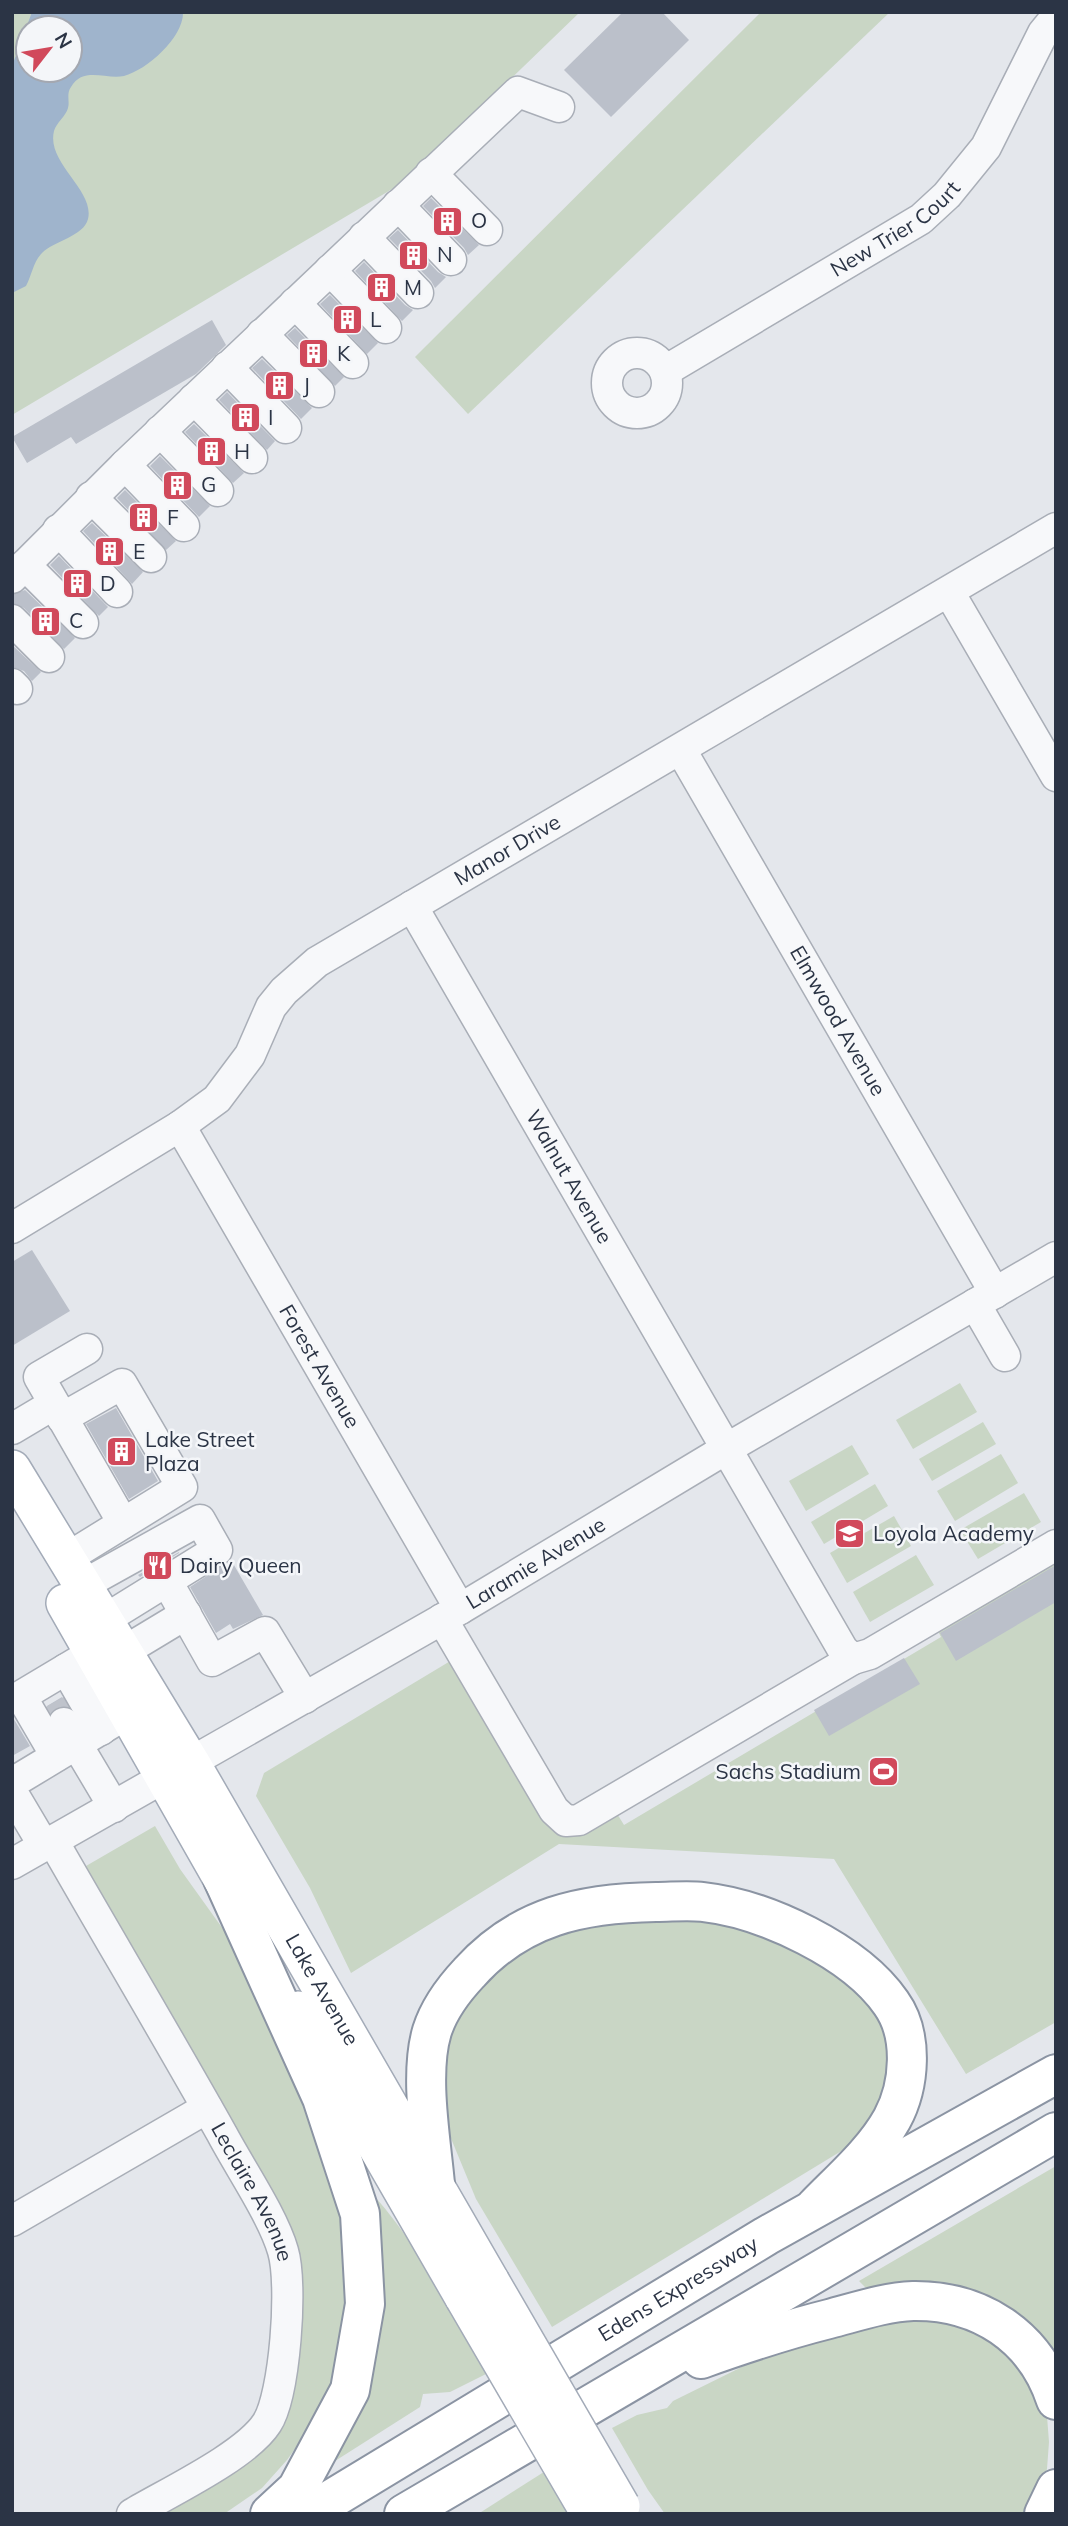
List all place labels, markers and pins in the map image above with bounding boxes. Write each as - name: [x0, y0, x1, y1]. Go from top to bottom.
- building icon: O: [431, 204, 465, 238]
- place label: O: [471, 207, 487, 233]
- building icon: N: [397, 238, 431, 272]
- place label: N: [437, 241, 453, 267]
- building icon: M: [364, 271, 398, 305]
- place label: M: [404, 274, 422, 300]
- building icon: L: [330, 303, 364, 337]
- place label: L: [370, 306, 382, 332]
- building icon: K: [297, 337, 331, 371]
- place label: K: [337, 340, 351, 366]
- building icon: J: [263, 369, 297, 403]
- place label: J: [303, 372, 310, 398]
- building icon: I: [228, 401, 262, 435]
- place label: I: [268, 404, 273, 430]
- building icon: H: [194, 435, 228, 469]
- place label: H: [234, 438, 250, 464]
- building icon: G: [161, 468, 195, 502]
- place label: G: [201, 471, 216, 497]
- building icon: F: [127, 501, 161, 535]
- place label: F: [167, 504, 179, 530]
- building icon: E: [93, 535, 127, 569]
- place label: E: [133, 538, 145, 564]
- building icon: D: [60, 567, 94, 601]
- place label: D: [100, 570, 116, 596]
- building icon: C: [29, 604, 63, 638]
- place label: C: [69, 607, 83, 633]
- place label: Lake Street Plaza: [145, 1426, 255, 1476]
- building icon: Lake Street Plaza: [105, 1435, 139, 1469]
- school or university icon: Loyola Academy: [833, 1517, 867, 1551]
- place label: Loyola Academy: [873, 1520, 1034, 1546]
- restaurant icon: Dairy Queen: [140, 1549, 174, 1583]
- place label: Dairy Queen: [180, 1552, 302, 1578]
- sports icon: Sachs Stadium: [867, 1755, 901, 1789]
- place label: Sachs Stadium: [716, 1758, 861, 1784]

